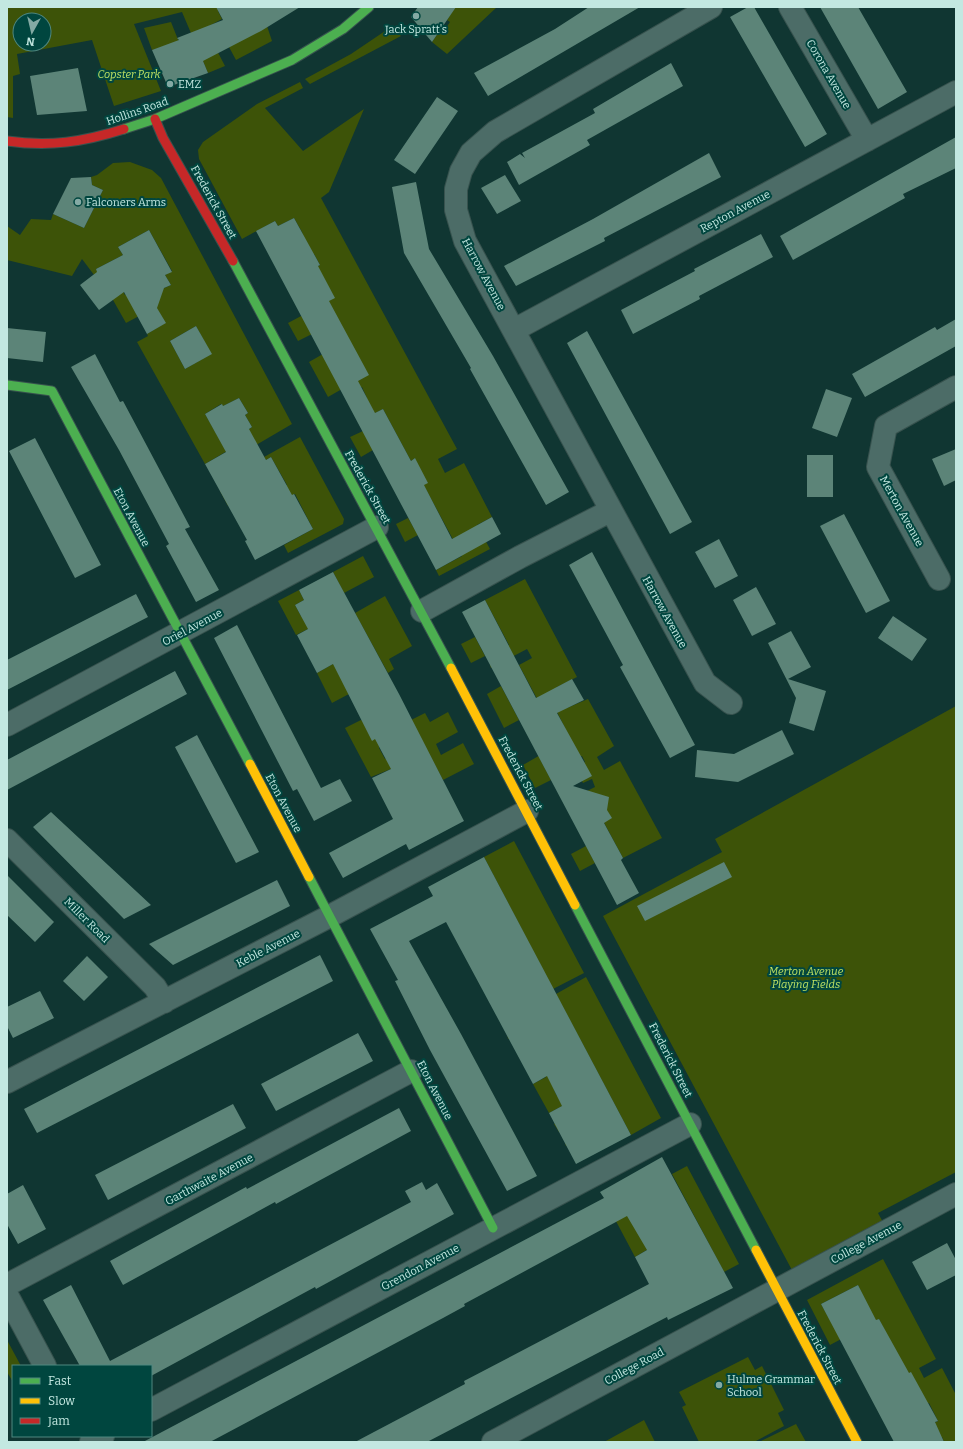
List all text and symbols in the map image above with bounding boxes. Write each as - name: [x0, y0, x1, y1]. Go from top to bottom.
- marker: Jack Spratt's: [411, 11, 421, 21]
- north arrow: [12, 12, 52, 52]
- place label: Jack Spratt's: [384, 23, 447, 36]
- text: N: [25, 34, 36, 48]
- street label: Corona Avenue: [803, 37, 854, 111]
- park label: Copster Park: [97, 68, 162, 81]
- place label: EMZ: [178, 78, 201, 91]
- marker: EMZ: [165, 79, 175, 89]
- street label: Hollins Road: [104, 95, 170, 128]
- street label: Frederick Street: [188, 163, 239, 241]
- street label: Repton Avenue: [698, 187, 773, 235]
- place label: Falconers Arms: [86, 196, 166, 209]
- marker: Falconers Arms: [73, 197, 83, 207]
- street label: Harrow Avenue: [459, 236, 508, 312]
- street label: Frederick Street: [342, 448, 393, 526]
- street label: Merton Avenue: [877, 474, 926, 549]
- street label: Eton Avenue: [111, 486, 152, 549]
- street label: Harrow Avenue: [640, 574, 690, 650]
- street label: Oriel Avenue: [160, 606, 224, 649]
- street label: Frederick Street: [496, 734, 546, 813]
- street label: Eton Avenue: [263, 772, 304, 835]
- street label: Miller Road: [61, 895, 112, 946]
- street label: Keble Avenue: [234, 927, 302, 970]
- park label: Merton Avenue Playing Fields: [769, 965, 844, 991]
- street label: Frederick Street: [646, 1021, 695, 1100]
- street label: Eton Avenue: [414, 1058, 455, 1122]
- street label: Garthwaite Avenue: [163, 1151, 256, 1208]
- street label: College Avenue: [829, 1218, 904, 1267]
- street label: Grendon Avenue: [379, 1241, 461, 1293]
- street label: Frederick Street: [795, 1308, 845, 1387]
- street label: College Road: [602, 1345, 667, 1388]
- legend: [12, 1365, 152, 1437]
- place label: Hulme Grammar School: [727, 1373, 815, 1399]
- text: Fast: [48, 1374, 72, 1388]
- marker: Hulme Grammar School: [714, 1380, 724, 1390]
- text: Slow: [48, 1394, 75, 1408]
- text: Jam: [47, 1414, 70, 1428]

